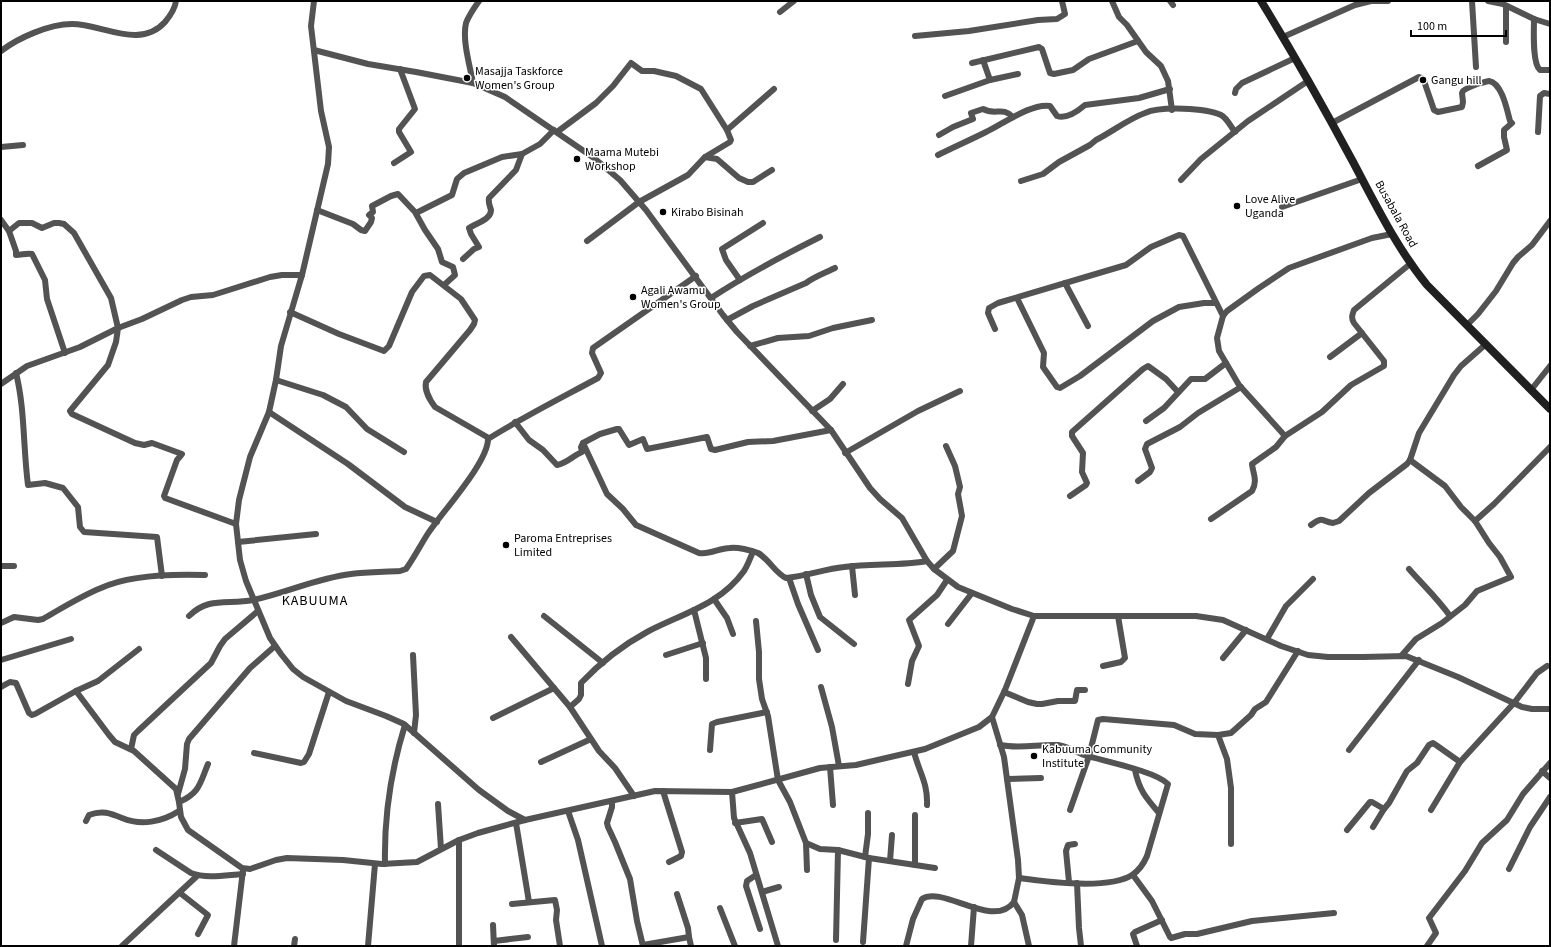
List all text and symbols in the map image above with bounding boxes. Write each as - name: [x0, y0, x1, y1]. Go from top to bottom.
- scale bar: [1411, 12, 1506, 38]
- text: 100 m: [1417, 18, 1447, 35]
- place label: Masajja Taskforce Women's Group: [475, 63, 563, 94]
- place label: Gangu hill: [1431, 72, 1482, 89]
- marker: Masajja Taskforce Women's Group: [462, 73, 472, 83]
- marker: Gangu hill: [1418, 75, 1428, 85]
- place label: Maama Mutebi Workshop: [585, 144, 659, 175]
- marker: Maama Mutebi Workshop: [572, 154, 582, 164]
- street label: Busabala Road: [1371, 177, 1421, 251]
- place label: Love Alive Uganda: [1245, 191, 1295, 222]
- marker: Love Alive Uganda: [1232, 201, 1242, 211]
- place label: Kirabo Bisinah: [671, 204, 744, 221]
- marker: Kirabo Bisinah: [658, 207, 668, 217]
- place label: Agali Awamu Women's Group: [641, 282, 721, 313]
- marker: Agali Awamu Women's Group: [628, 292, 638, 302]
- place label: Paroma Entreprises Limited: [514, 530, 612, 561]
- marker: Paroma Entreprises Limited: [501, 540, 511, 550]
- district label: KABUUMA: [282, 591, 348, 611]
- place label: Kabuuma Community Institute: [1042, 741, 1152, 772]
- marker: Kabuuma Community Institute: [1029, 751, 1039, 761]

